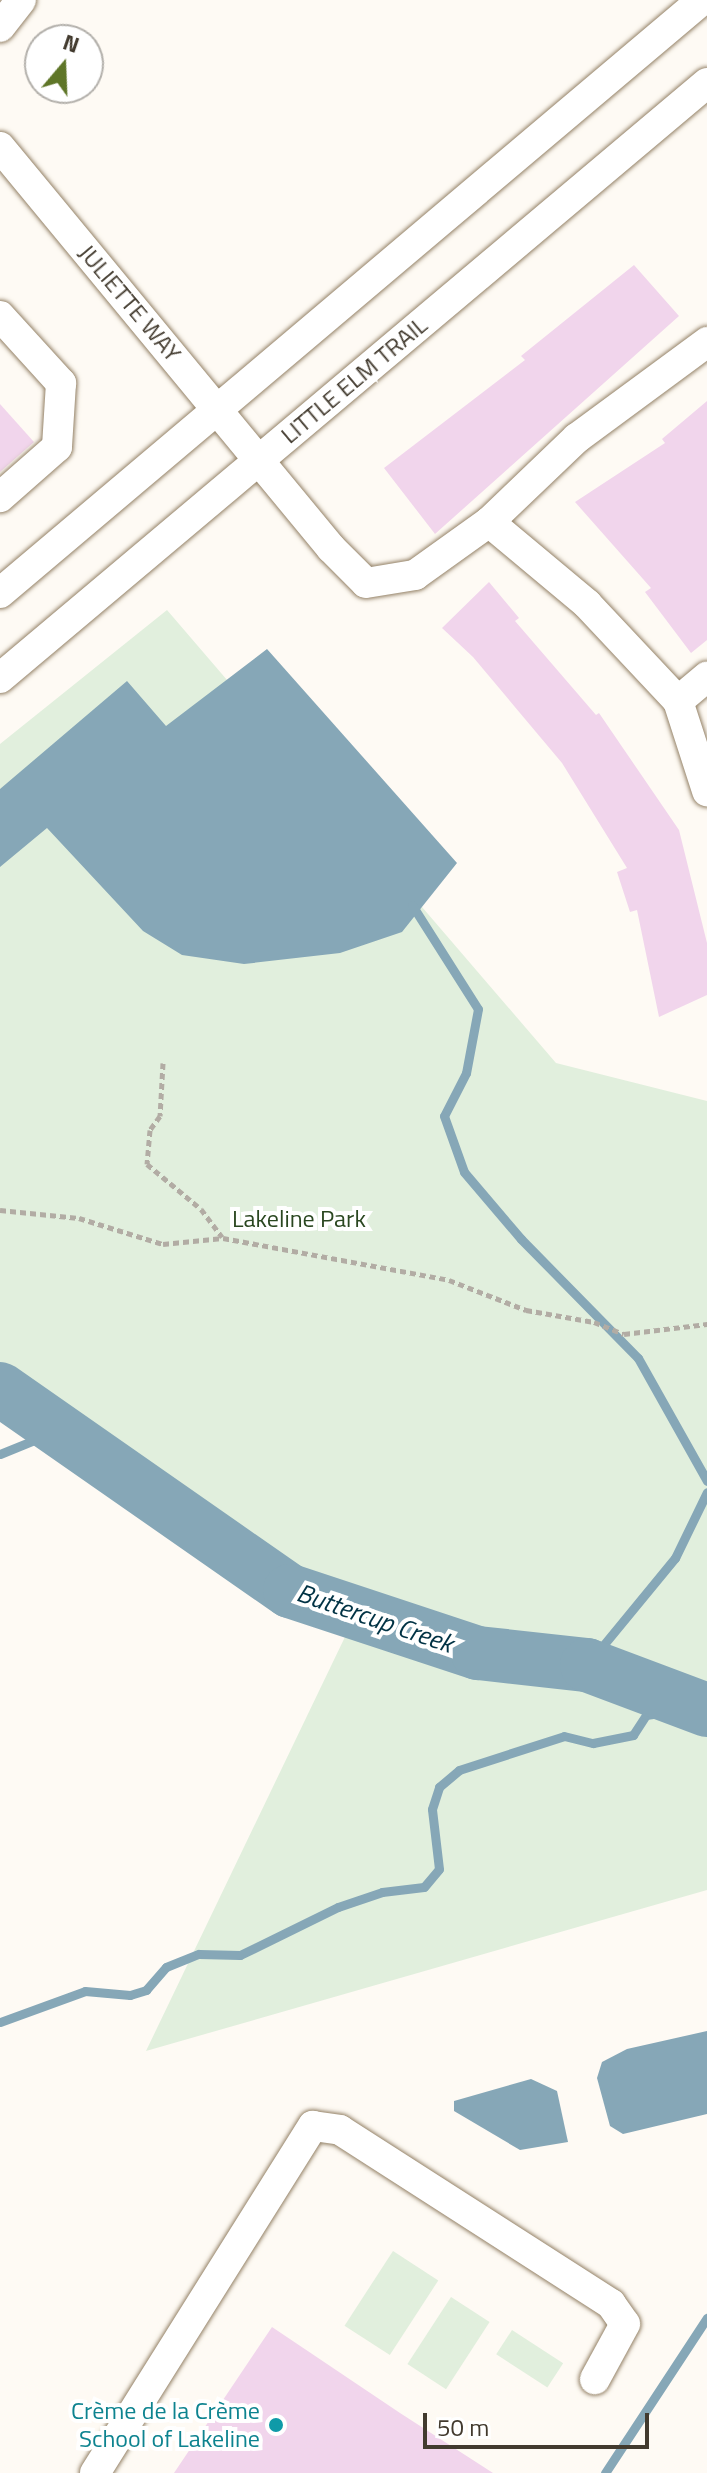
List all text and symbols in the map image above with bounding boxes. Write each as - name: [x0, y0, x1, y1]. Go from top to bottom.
- north arrow: [24, 24, 104, 104]
- text: N: [58, 25, 84, 62]
- street label: JULIETTE WAY: [73, 239, 187, 367]
- street label: LITTLE ELM TRAIL: [275, 311, 433, 449]
- park label: Lakeline Park: [232, 1205, 366, 1233]
- water label: Buttercup Creek: [293, 1577, 457, 1659]
- place label: Crème de la Crème School of Lakeline: [71, 2397, 260, 2453]
- scale bar: [427, 2397, 653, 2447]
- text: 50 m: [437, 2409, 489, 2445]
- marker: Crème de la Crème School of Lakeline: [267, 2416, 285, 2434]

